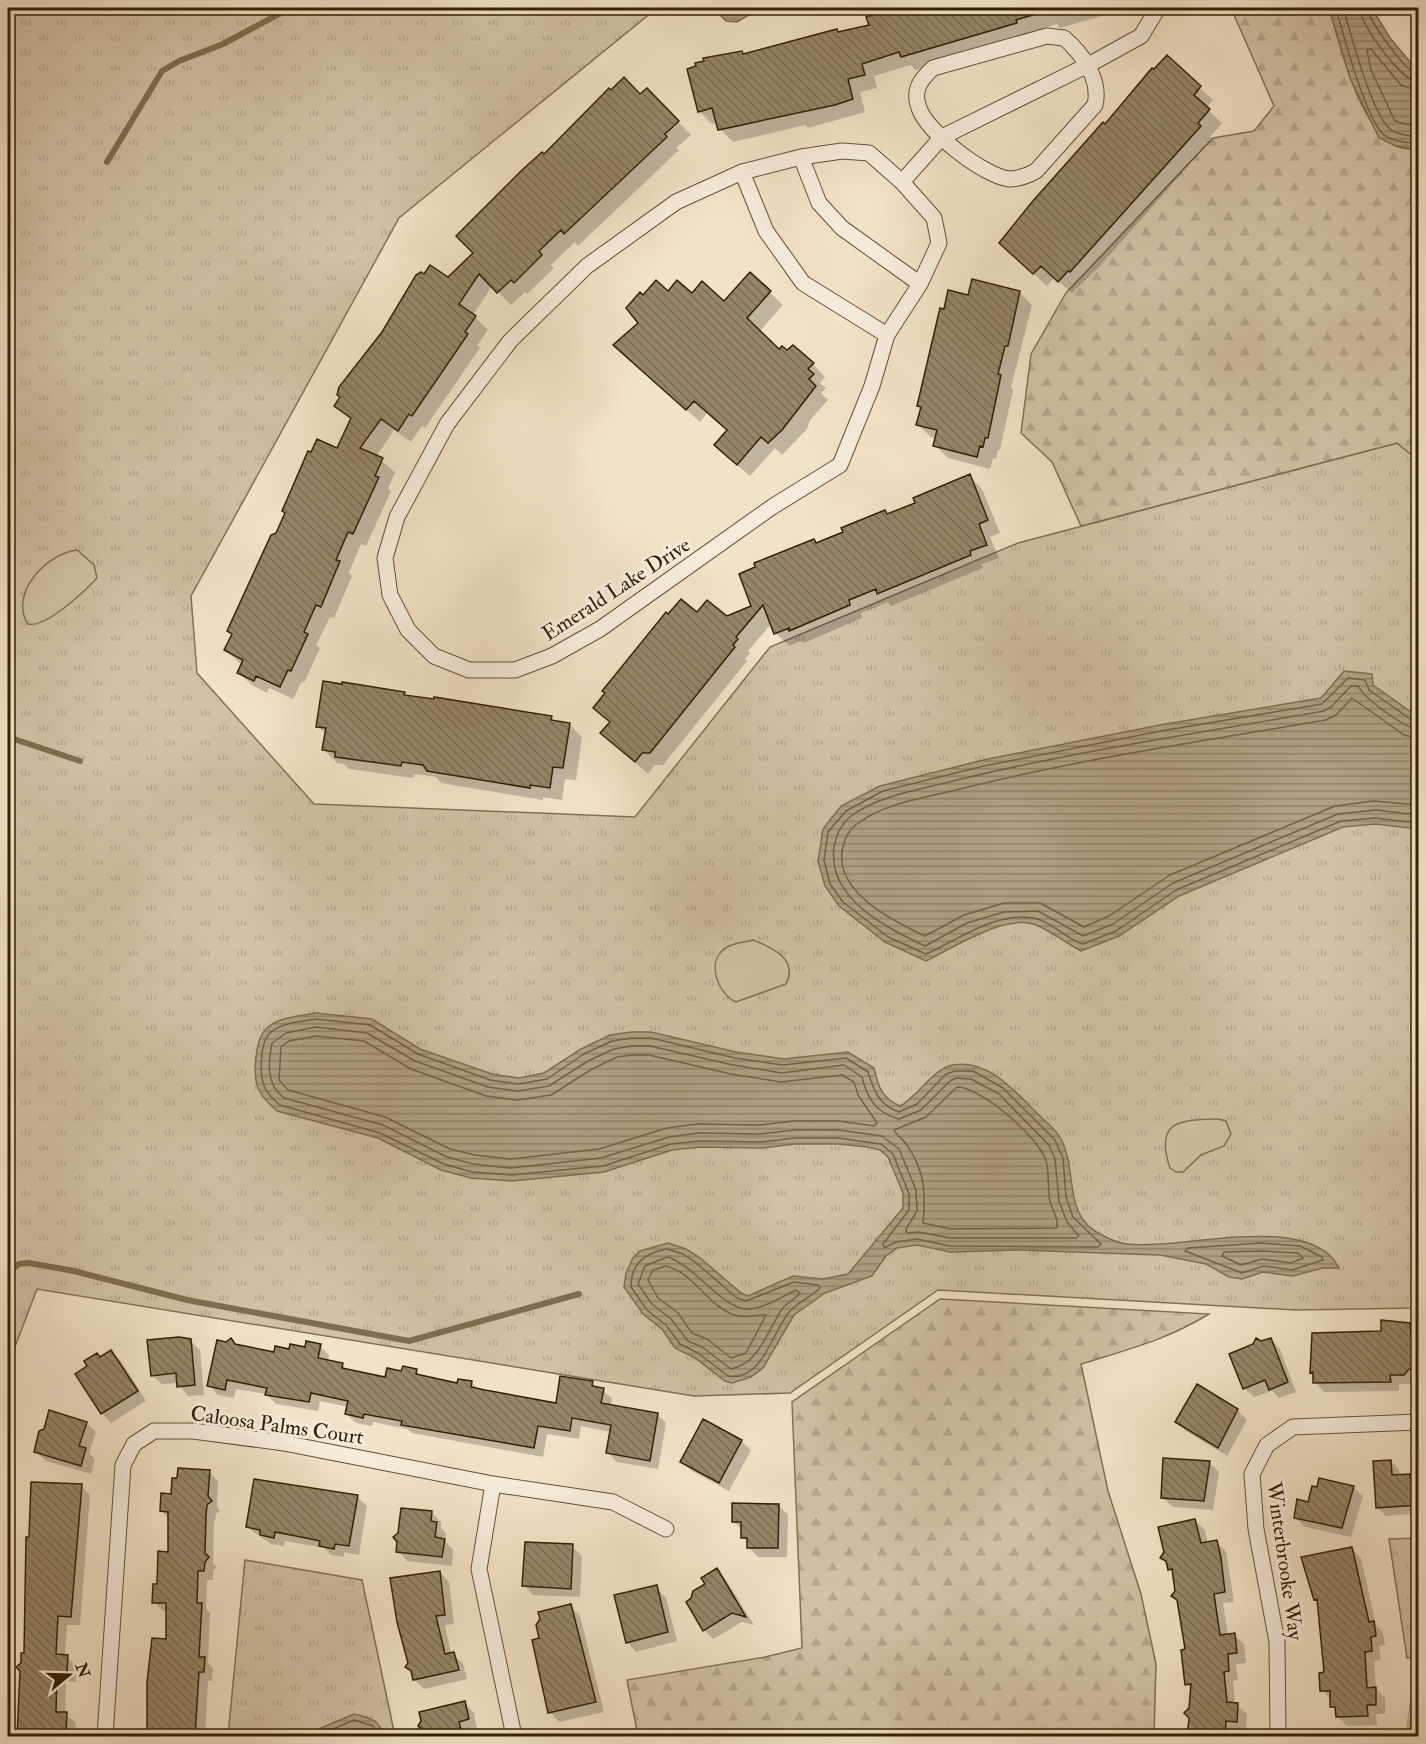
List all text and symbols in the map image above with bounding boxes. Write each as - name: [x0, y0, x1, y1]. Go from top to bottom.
- street label: Emerald Lake Drive: [537, 531, 696, 647]
- street label: Caloosa Palms Court: [189, 1400, 365, 1451]
- street label: Winterbrooke Way: [1260, 1479, 1309, 1643]
- north arrow: [39, 1645, 99, 1705]
- text: N: [70, 1659, 94, 1681]

